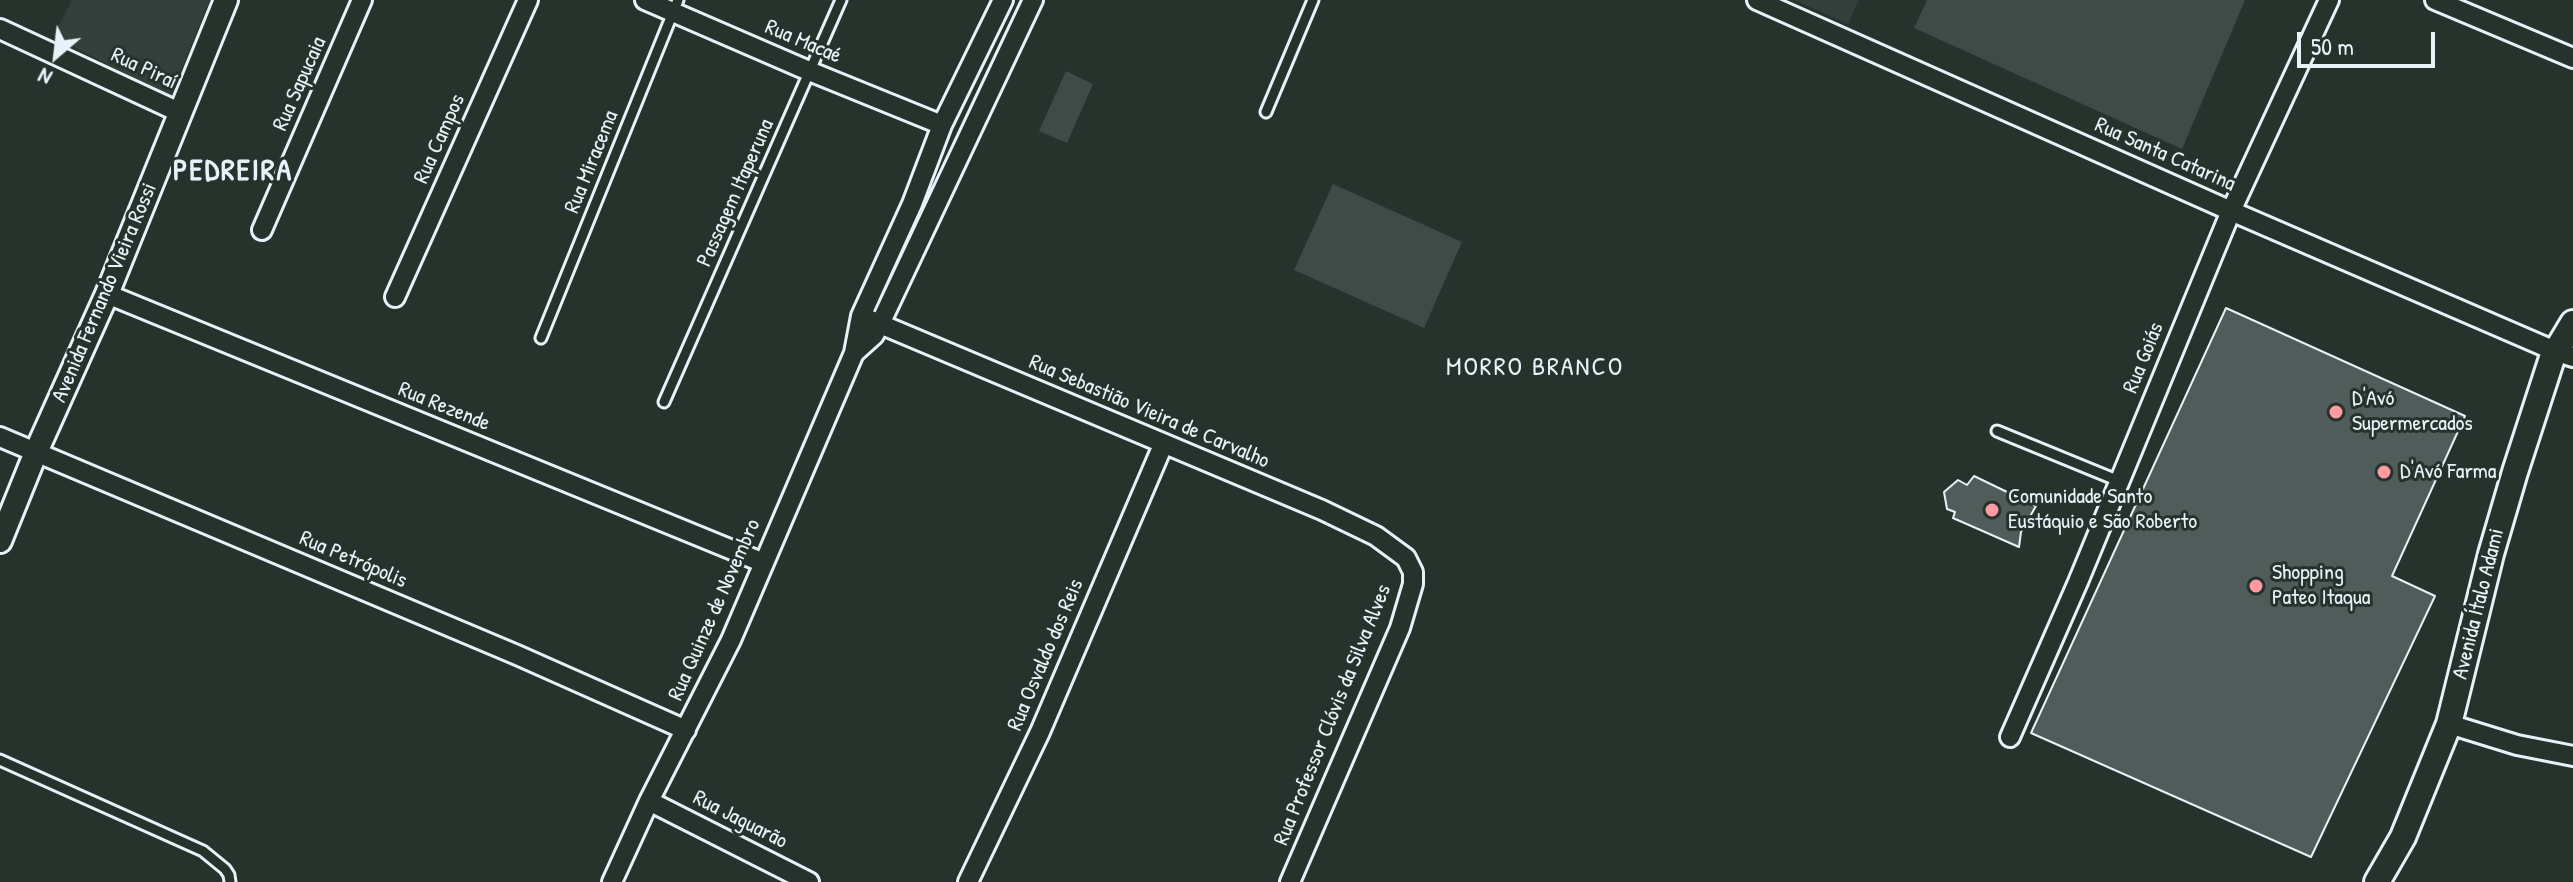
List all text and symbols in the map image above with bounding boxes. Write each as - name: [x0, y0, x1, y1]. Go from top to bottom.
- street label: Rua Macaé: [761, 14, 845, 70]
- north arrow: [16, 16, 96, 96]
- scale bar: [2301, 16, 2439, 66]
- text: 50 m: [2311, 30, 2354, 62]
- street label: Rua Sapucaia: [268, 33, 332, 135]
- street label: Rua Piraí: [107, 42, 181, 96]
- text: N: [33, 61, 57, 93]
- street label: Rua Campos: [409, 90, 471, 188]
- street label: Rua Miracema: [559, 107, 625, 217]
- street label: Rua Santa Catarina: [2091, 112, 2239, 198]
- street label: Passagem Itaperuna: [692, 115, 780, 271]
- district label: PEDREIRA: [173, 154, 293, 190]
- street label: Avenida Fernando Vieira Rossi: [47, 179, 163, 407]
- street label: Rua Goiás: [2118, 319, 2170, 397]
- street label: Rua Sebastião Vieira de Carvalho: [1025, 349, 1273, 475]
- district label: MORRO BRANCO: [1446, 352, 1624, 384]
- street label: Rua Rezende: [394, 377, 494, 437]
- place label: D'Avó Supermercados: [2352, 386, 2473, 438]
- marker: D'Avó Supermercados: [2327, 403, 2345, 421]
- place label: D'Avó Farma: [2400, 459, 2496, 485]
- marker: D'Avó Farma: [2375, 463, 2393, 481]
- place label: Comunidade Santo Eustáquio e São Roberto: [2008, 484, 2197, 536]
- marker: Comunidade Santo Eustáquio e São Roberto: [1983, 501, 2001, 519]
- street label: Rua Quinze de Novembro: [663, 515, 767, 705]
- street label: Rua Petrópolis: [295, 526, 411, 594]
- street label: Avenida Ítalo Adami: [2448, 526, 2510, 682]
- place label: Shopping Pateo Itaqua: [2272, 560, 2370, 612]
- street label: Rua Osvaldo dos Reis: [1002, 575, 1090, 735]
- marker: Shopping Pateo Itaqua: [2247, 577, 2265, 595]
- street label: Rua Professor Clóvis da Silva Alves: [1269, 581, 1397, 849]
- street label: Rua Jaguarão: [688, 785, 792, 855]

